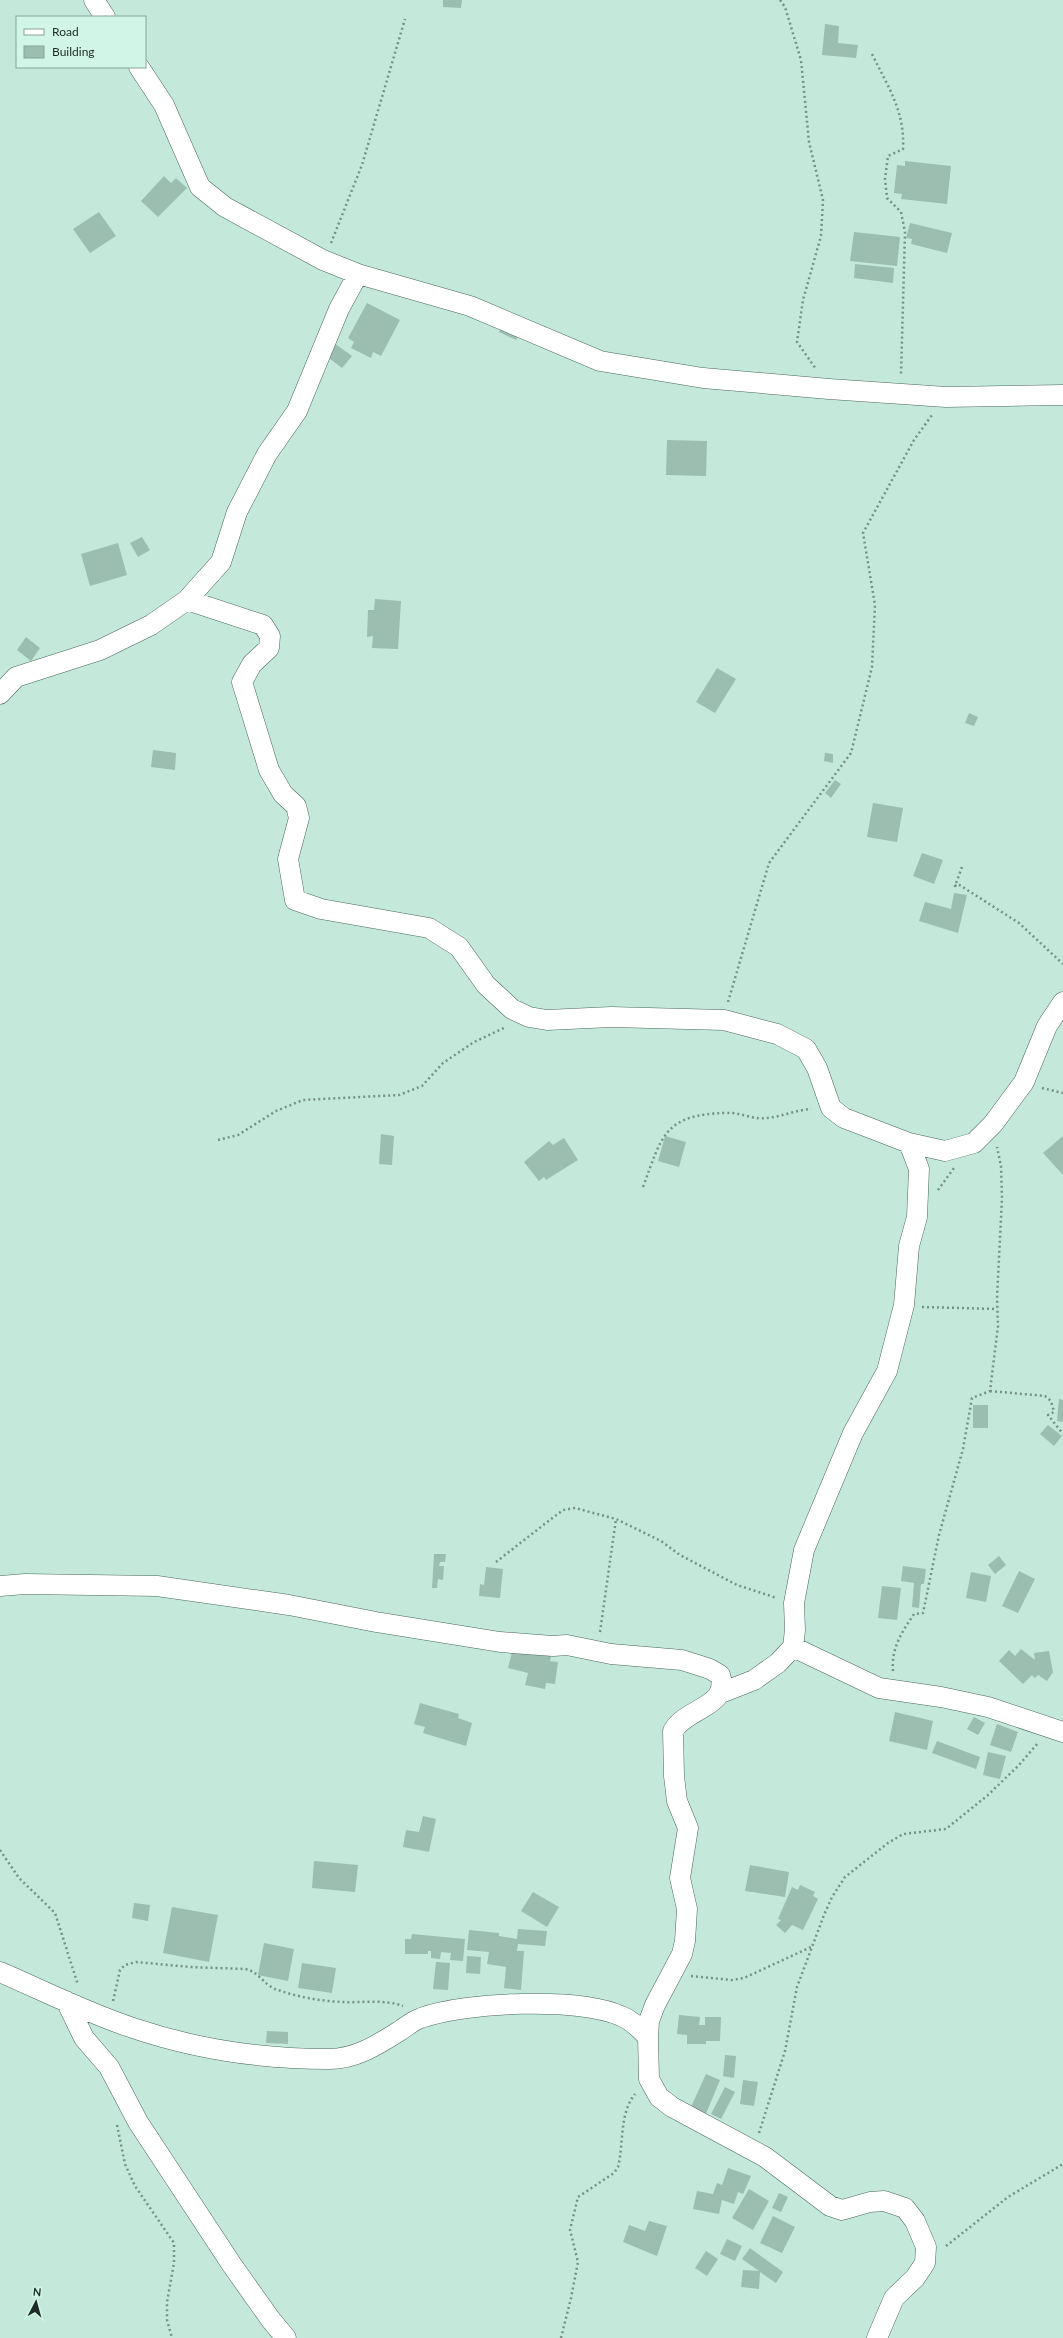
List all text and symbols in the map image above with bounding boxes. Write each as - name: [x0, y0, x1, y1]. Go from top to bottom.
- legend: [16, 16, 146, 68]
- text: Road: [52, 24, 79, 39]
- text: Building: [52, 44, 95, 59]
- north arrow: [16, 2282, 56, 2322]
- text: N: [32, 2285, 42, 2298]

